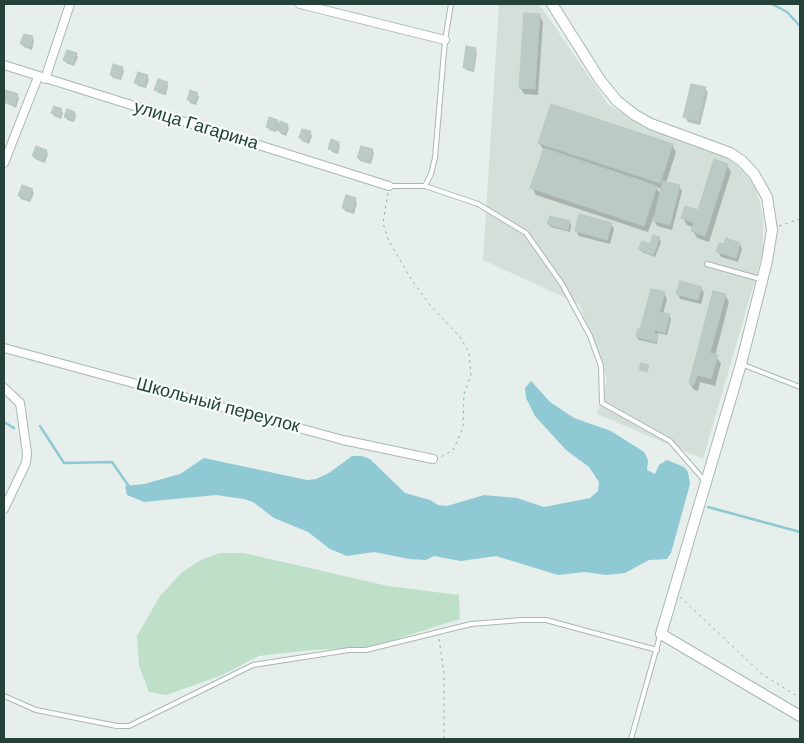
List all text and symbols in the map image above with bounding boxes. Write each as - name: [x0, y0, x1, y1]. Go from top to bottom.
- street label: улица Гагарина: [131, 97, 261, 155]
- street label: Школьный переулок: [134, 374, 302, 438]

